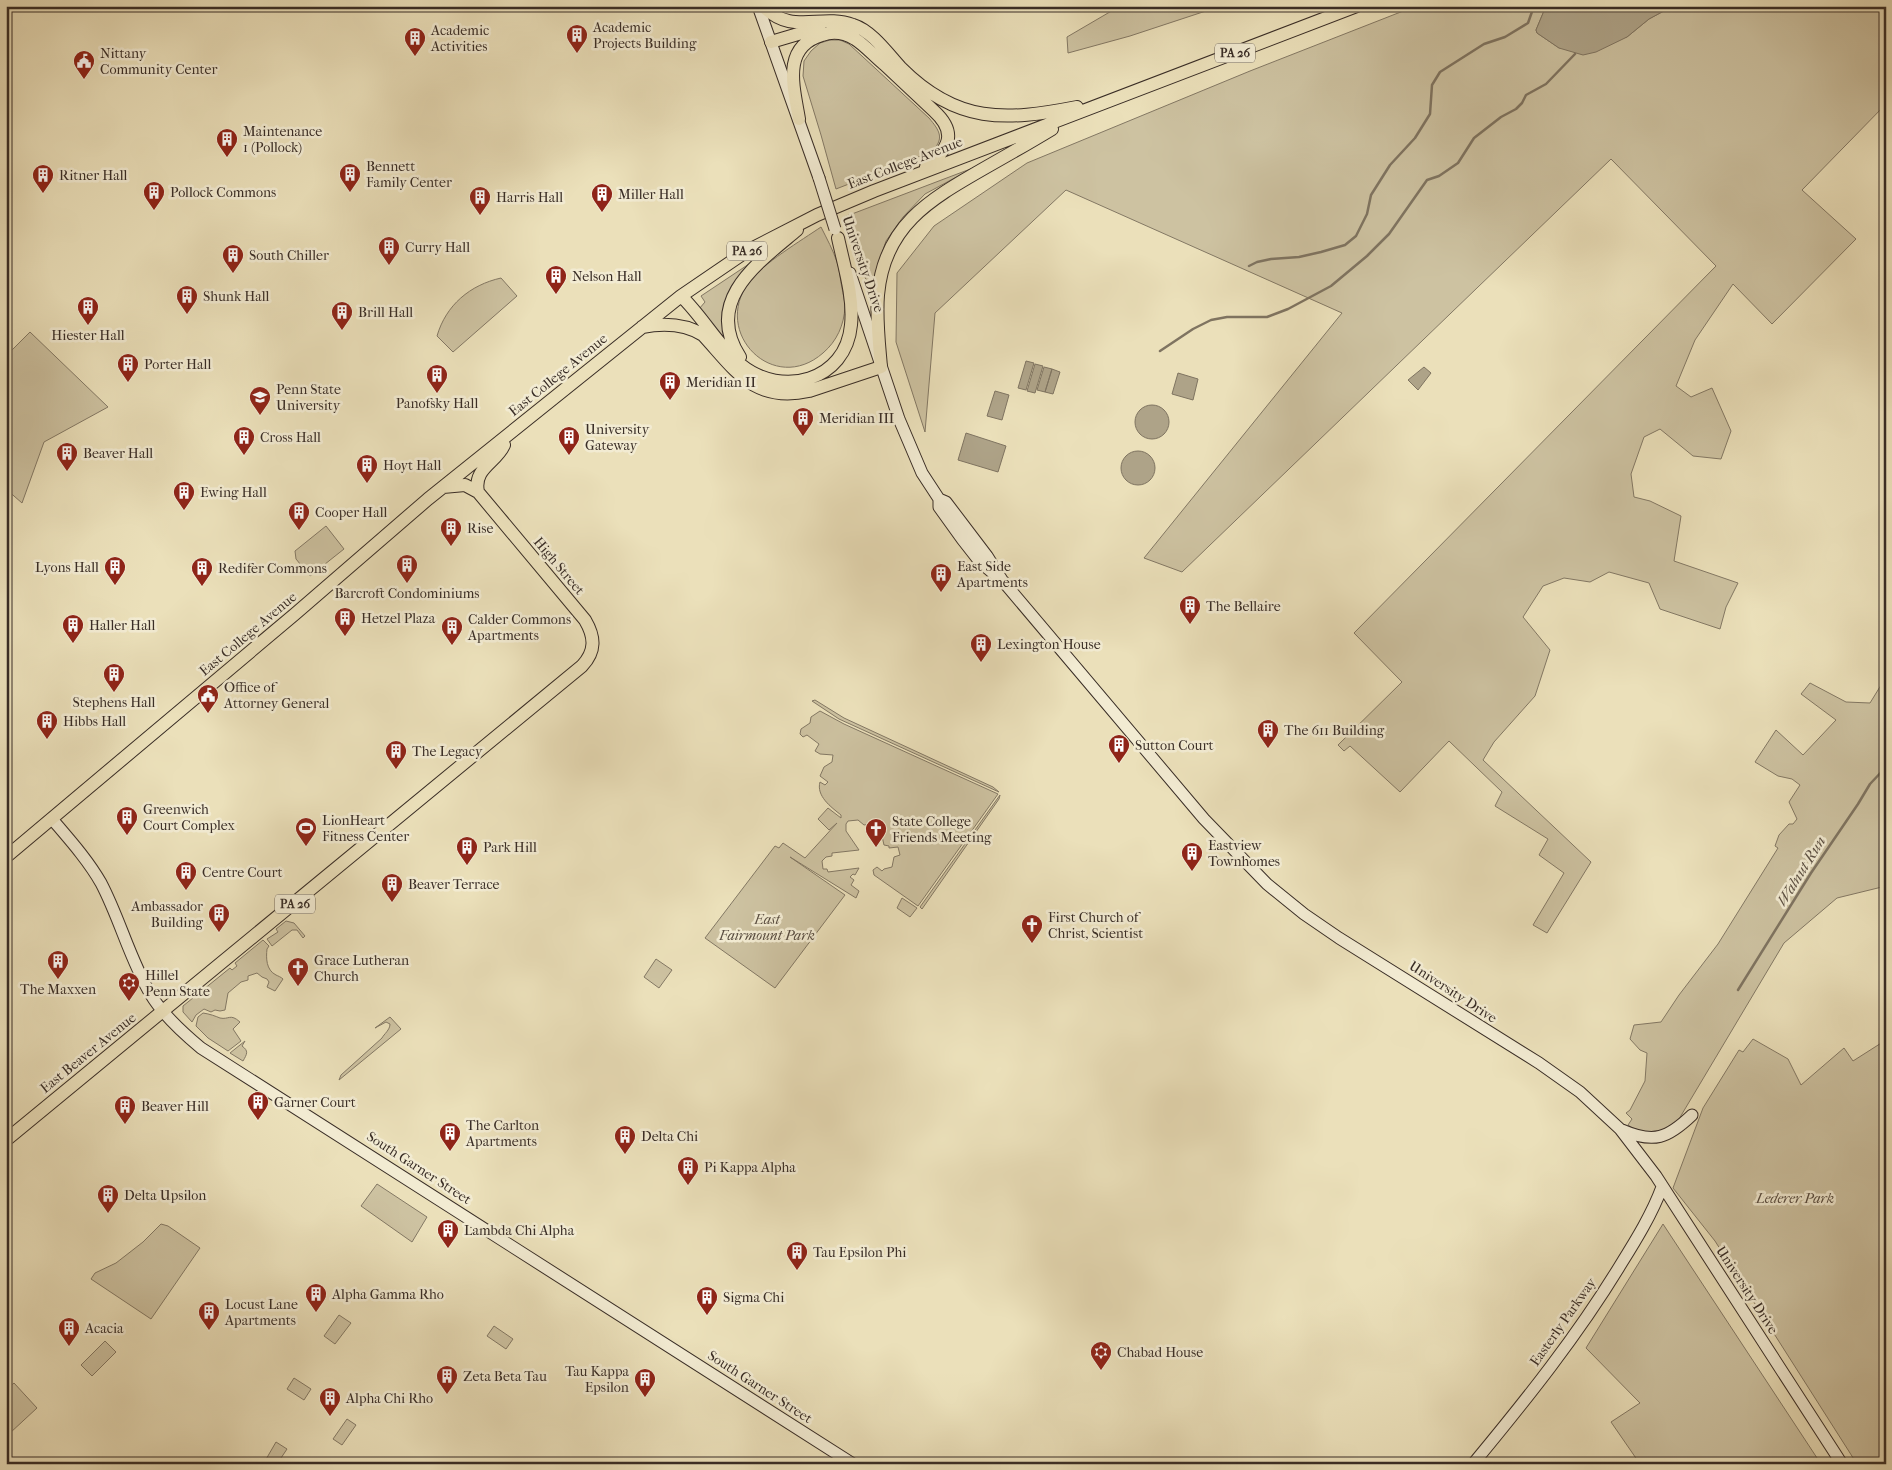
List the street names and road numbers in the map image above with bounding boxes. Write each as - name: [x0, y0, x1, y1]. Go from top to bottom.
- road number: PA 26: [1215, 44, 1255, 62]
- street label: East College Avenue: [845, 133, 965, 193]
- street label: University Drive: [838, 213, 888, 315]
- road number: PA 26: [727, 242, 767, 260]
- street label: East College Avenue: [505, 330, 611, 420]
- street label: High Street: [530, 534, 588, 598]
- street label: East College Avenue: [196, 588, 300, 680]
- road number: PA 26: [275, 894, 315, 914]
- street label: University Drive: [1406, 957, 1500, 1027]
- street label: East Beaver Avenue: [37, 1009, 139, 1097]
- street label: South Garner Street: [364, 1128, 474, 1208]
- street label: University Drive: [1712, 1243, 1782, 1337]
- street label: Easterly Parkway: [1526, 1274, 1600, 1369]
- street label: South Garner Street: [705, 1347, 815, 1427]

